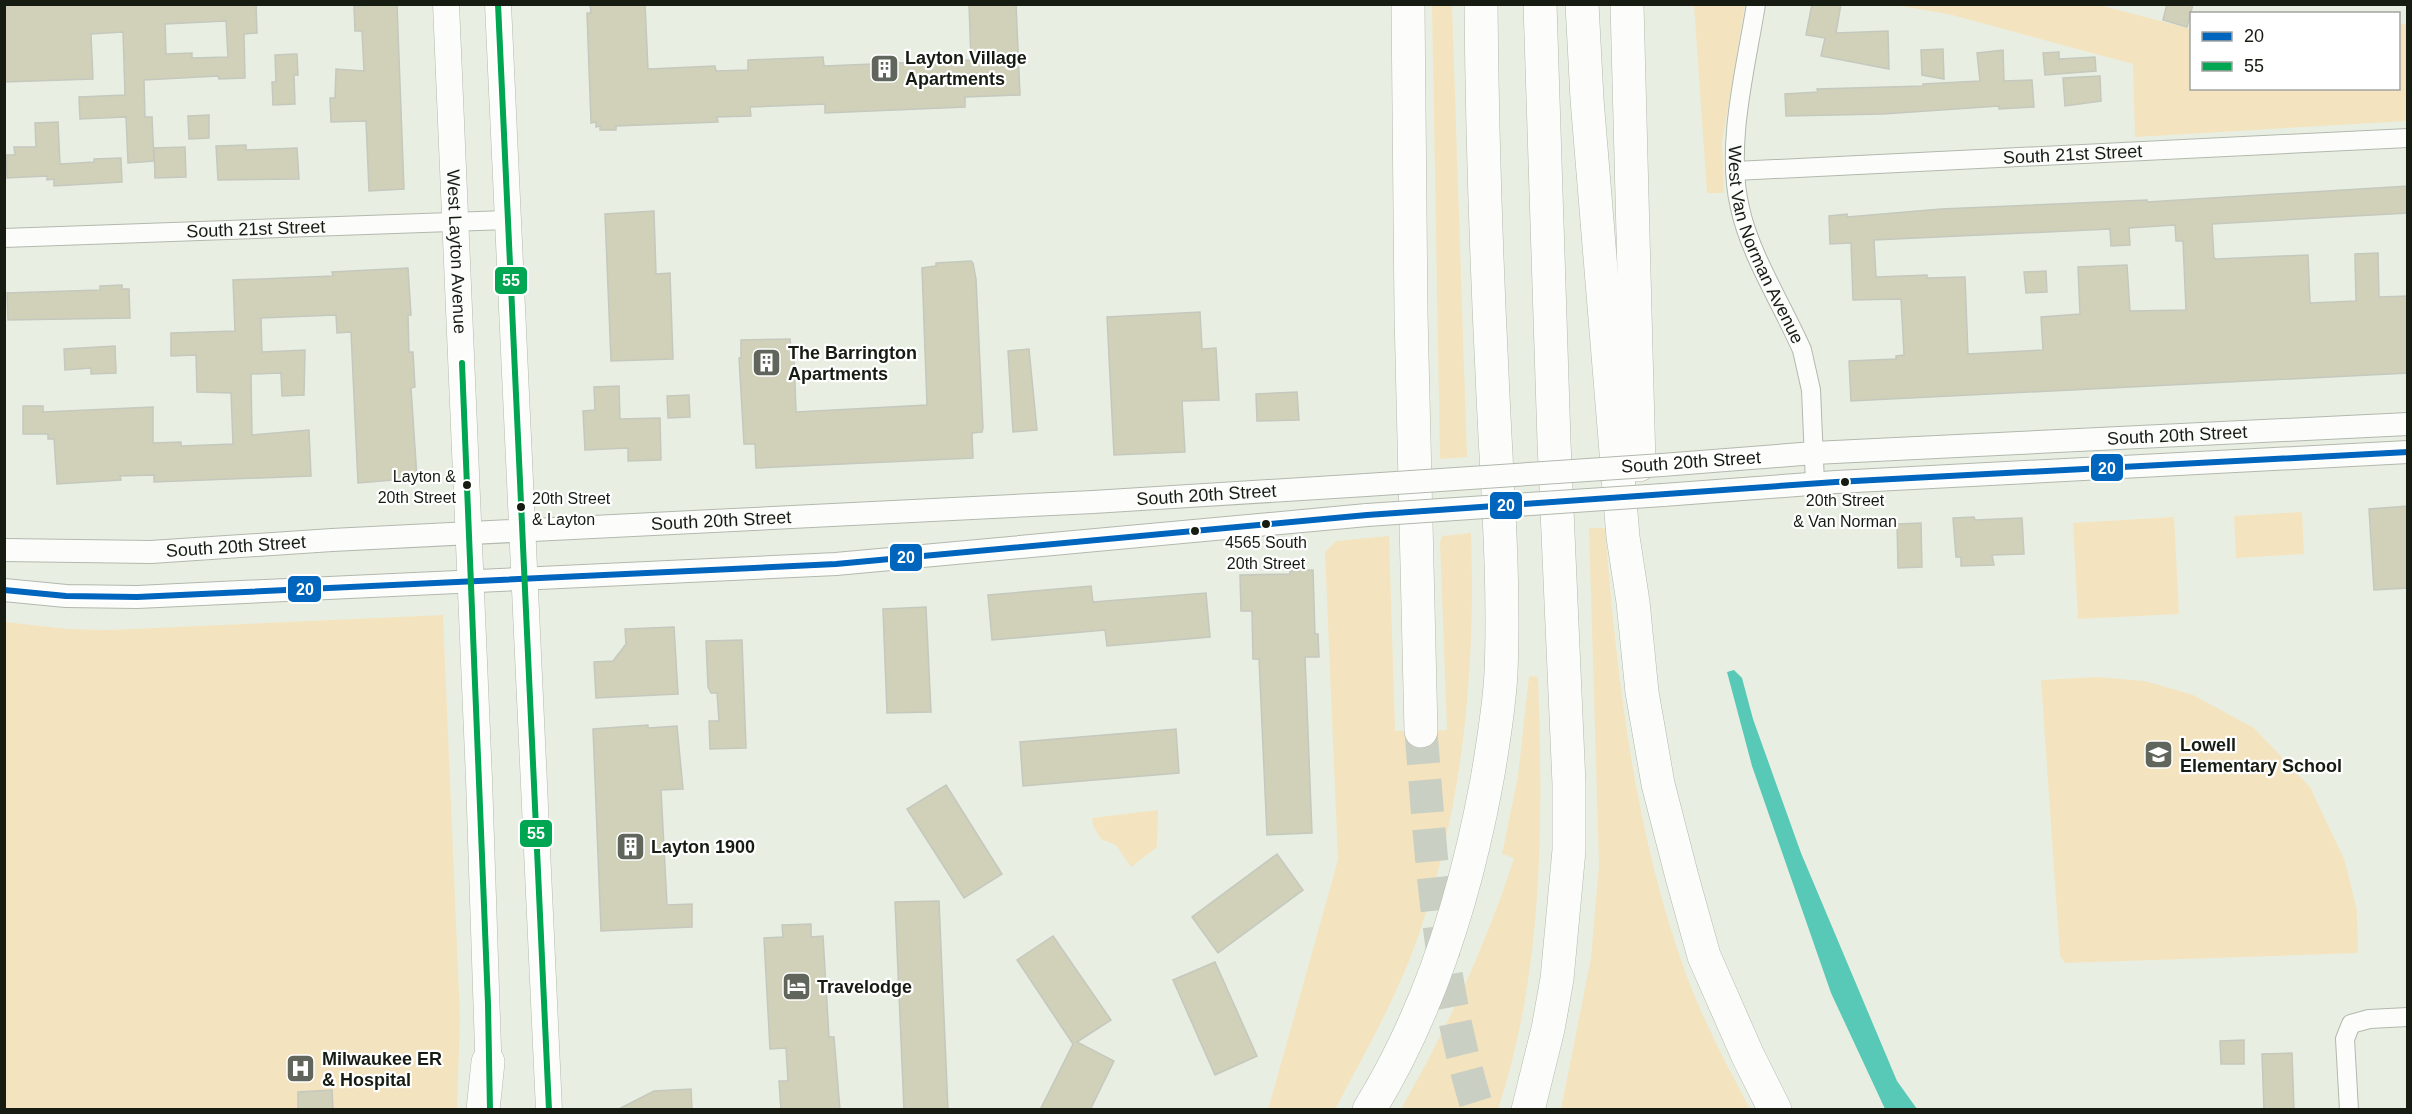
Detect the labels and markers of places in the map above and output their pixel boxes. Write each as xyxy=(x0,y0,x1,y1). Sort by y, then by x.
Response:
place label: Layton Village Apartments xyxy=(905,48,1027,89)
building icon: Layton Village Apartments xyxy=(868,52,900,84)
place label: The Barrington Apartments xyxy=(788,343,917,384)
building icon: The Barrington Apartments xyxy=(751,347,783,379)
place label: Layton & 20th Street xyxy=(378,468,457,506)
marker: 20th Street & Van Norman xyxy=(1839,476,1851,488)
marker: Layton & 20th Street xyxy=(461,479,473,491)
place label: 20th Street & Layton xyxy=(532,490,611,528)
place label: 20th Street & Van Norman xyxy=(1793,492,1897,530)
marker: 20th Street & Layton xyxy=(515,501,527,513)
marker: 4565 South 20th Street xyxy=(1260,518,1272,530)
unlabelled marker xyxy=(1189,525,1201,537)
place label: 4565 South 20th Street xyxy=(1225,534,1307,572)
place label: Lowell Elementary School xyxy=(2180,735,2342,776)
school or university icon: Lowell Elementary School xyxy=(2143,739,2175,771)
building icon: Layton 1900 xyxy=(614,831,646,863)
place label: Layton 1900 xyxy=(651,837,755,857)
hotel icon: Travelodge xyxy=(780,971,812,1003)
place label: Travelodge xyxy=(817,977,912,997)
place label: Milwaukee ER & Hospital xyxy=(322,1049,442,1090)
hospital icon: Milwaukee ER & Hospital xyxy=(285,1053,317,1085)

